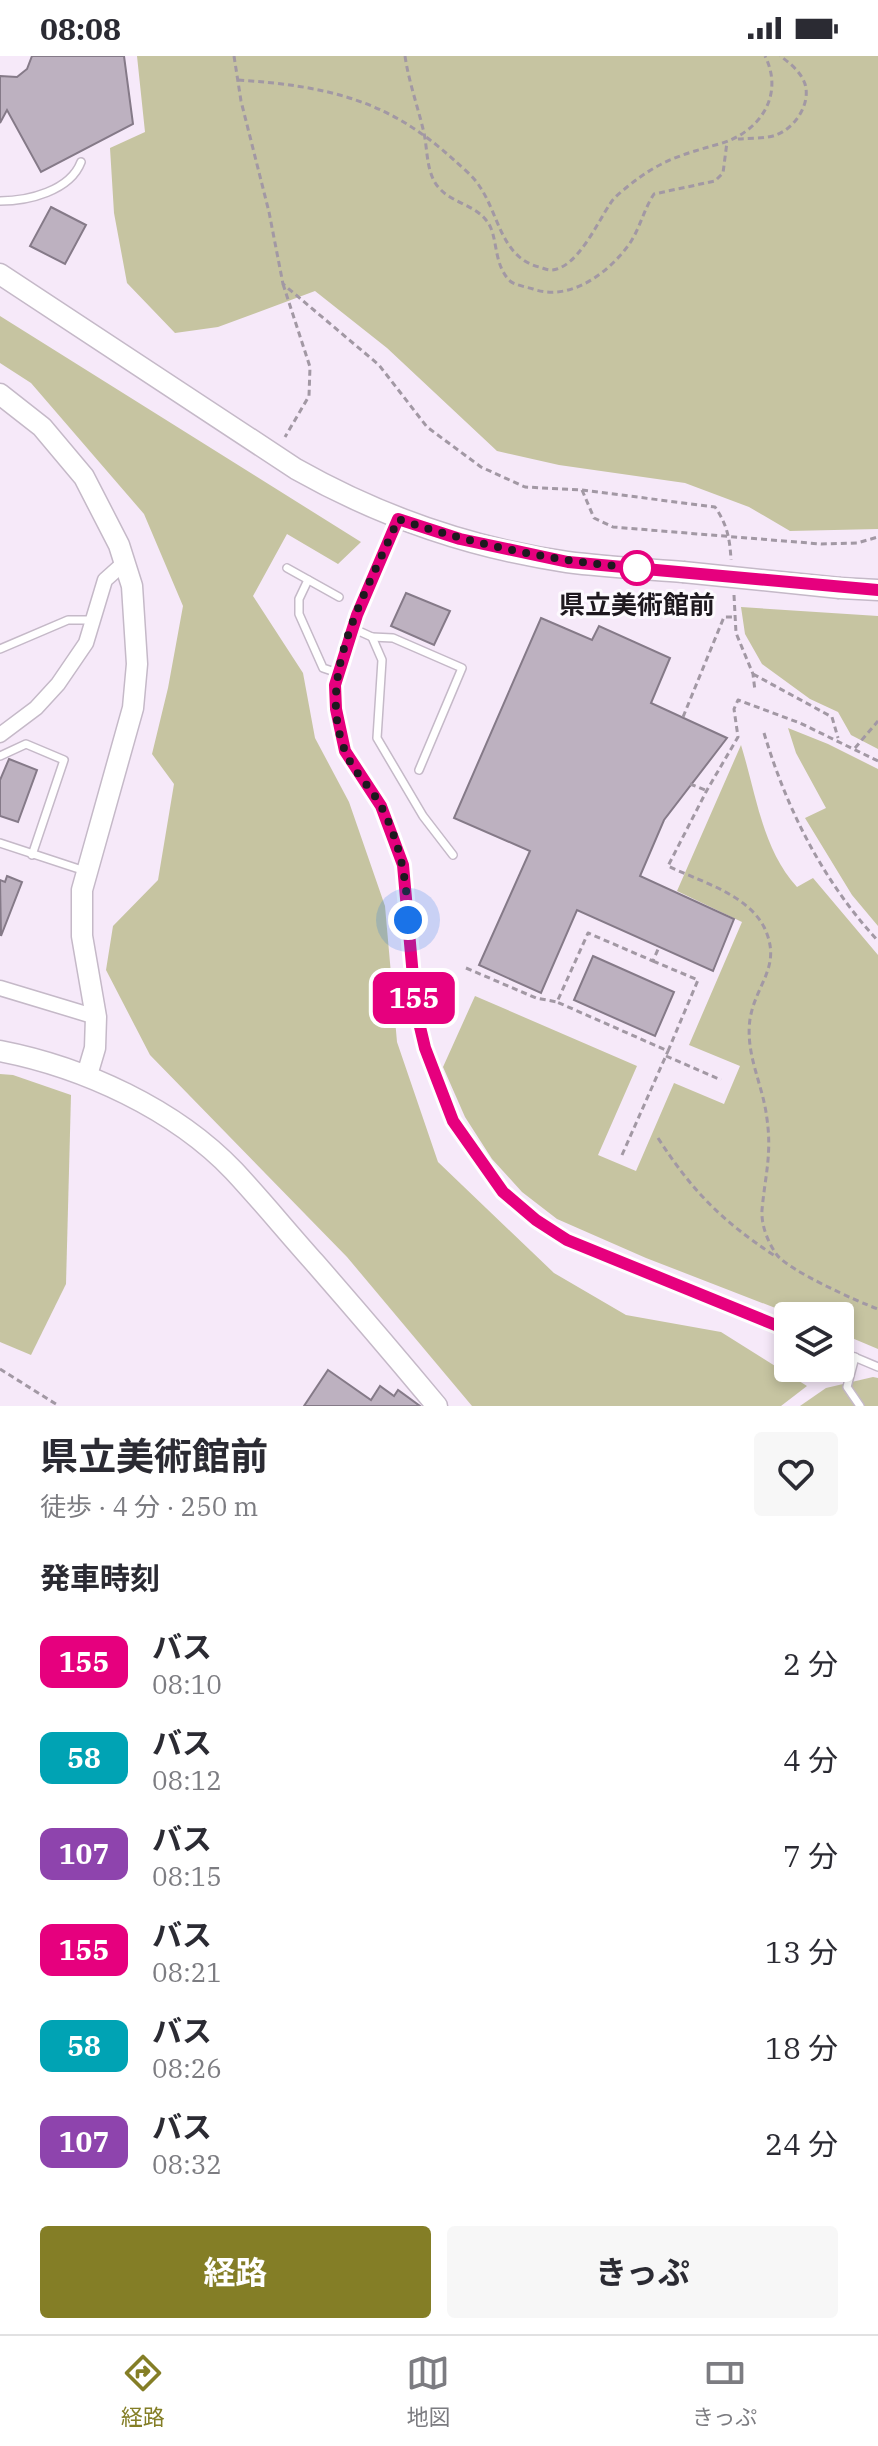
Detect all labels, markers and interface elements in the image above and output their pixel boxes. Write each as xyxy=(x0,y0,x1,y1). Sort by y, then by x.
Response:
text: 08:08 xyxy=(40,9,121,48)
marker: 県立美術館前 xyxy=(620,551,654,585)
place label: 県立美術館前 xyxy=(559,587,715,621)
your location xyxy=(388,900,428,940)
line badge: 155 xyxy=(368,972,460,1024)
text: 155 xyxy=(389,979,439,1016)
map controls xyxy=(774,1302,854,1382)
button: layers xyxy=(774,1302,854,1382)
text: 県立美術館前 xyxy=(40,1431,268,1480)
button: heart xyxy=(754,1432,838,1516)
text: 徒歩 · 4 分 · 250 m xyxy=(40,1489,258,1523)
text: 発車時刻 xyxy=(40,1558,160,1597)
text: バス xyxy=(152,1627,212,1666)
text: 155 xyxy=(59,1643,109,1680)
text: 2 分 xyxy=(783,1644,838,1683)
text: 08:10 xyxy=(152,1667,222,1701)
text: バス xyxy=(152,1723,212,1762)
text: 58 xyxy=(67,1739,101,1776)
text: 4 分 xyxy=(783,1740,838,1779)
text: 08:12 xyxy=(152,1763,222,1797)
text: バス xyxy=(152,1819,212,1858)
text: 107 xyxy=(59,1835,109,1872)
text: 7 分 xyxy=(783,1836,838,1875)
text: 08:15 xyxy=(152,1859,222,1893)
text: バス xyxy=(152,1915,212,1954)
text: 155 xyxy=(59,1931,109,1968)
text: 13 分 xyxy=(765,1932,838,1971)
text: 08:21 xyxy=(152,1955,222,1989)
text: バス xyxy=(152,2011,212,2050)
text: 58 xyxy=(67,2027,101,2064)
text: 18 分 xyxy=(765,2028,838,2067)
text: 08:26 xyxy=(152,2051,222,2085)
text: バス xyxy=(152,2107,212,2146)
text: 107 xyxy=(59,2123,109,2160)
text: 24 分 xyxy=(765,2124,838,2163)
text: 08:32 xyxy=(152,2147,222,2181)
button: 経路 xyxy=(40,2226,431,2318)
button: きっぷ xyxy=(447,2226,838,2318)
tab: 経路 xyxy=(121,2351,165,2431)
tab: 地図 xyxy=(406,2351,450,2431)
tab: きっぷ xyxy=(692,2351,757,2431)

